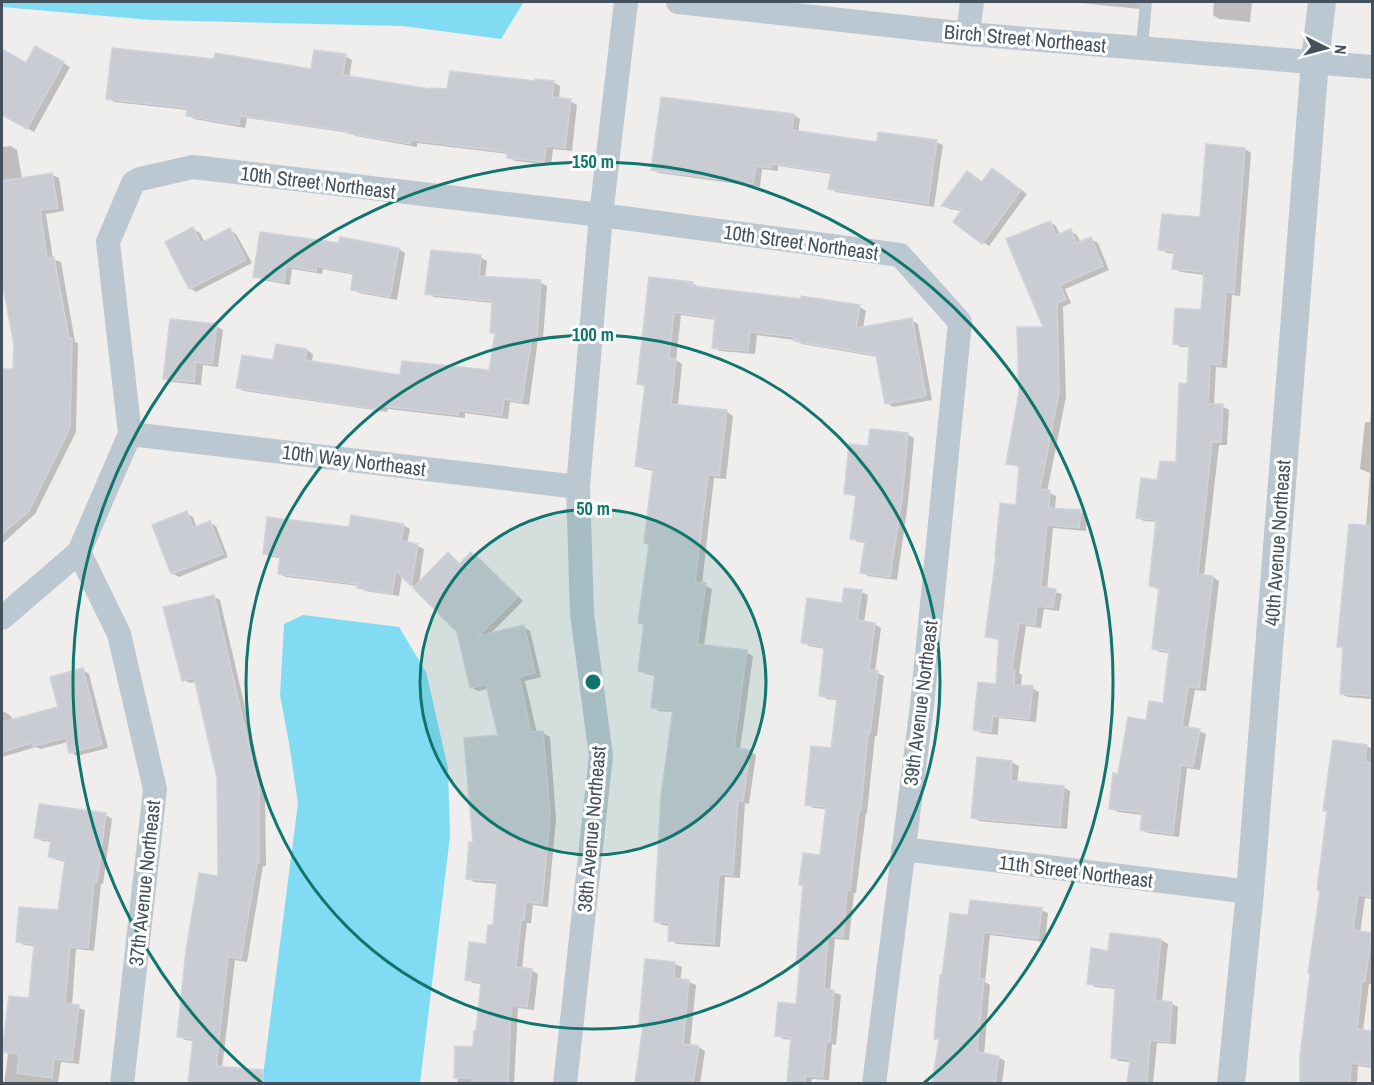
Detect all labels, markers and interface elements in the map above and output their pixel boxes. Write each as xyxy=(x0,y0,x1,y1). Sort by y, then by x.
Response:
street label: Birch Street Northeast xyxy=(943,17,1107,59)
north arrow xyxy=(1296,18,1356,78)
text: N xyxy=(1329,44,1352,55)
text: 150 m xyxy=(572,149,614,174)
street label: 10th Street Northeast xyxy=(239,159,397,205)
street label: 10th Street Northeast xyxy=(722,218,881,266)
text: 100 m xyxy=(572,322,614,347)
street label: 10th Way Northeast xyxy=(281,438,428,482)
street label: 40th Avenue Northeast xyxy=(1258,459,1296,627)
text: 50 m xyxy=(576,496,610,521)
street label: 39th Avenue Northeast xyxy=(896,618,944,787)
centre of rings xyxy=(583,672,603,692)
street label: 38th Avenue Northeast xyxy=(570,744,612,913)
street label: 37th Avenue Northeast xyxy=(122,798,166,967)
street label: 11th Street Northeast xyxy=(998,848,1155,894)

